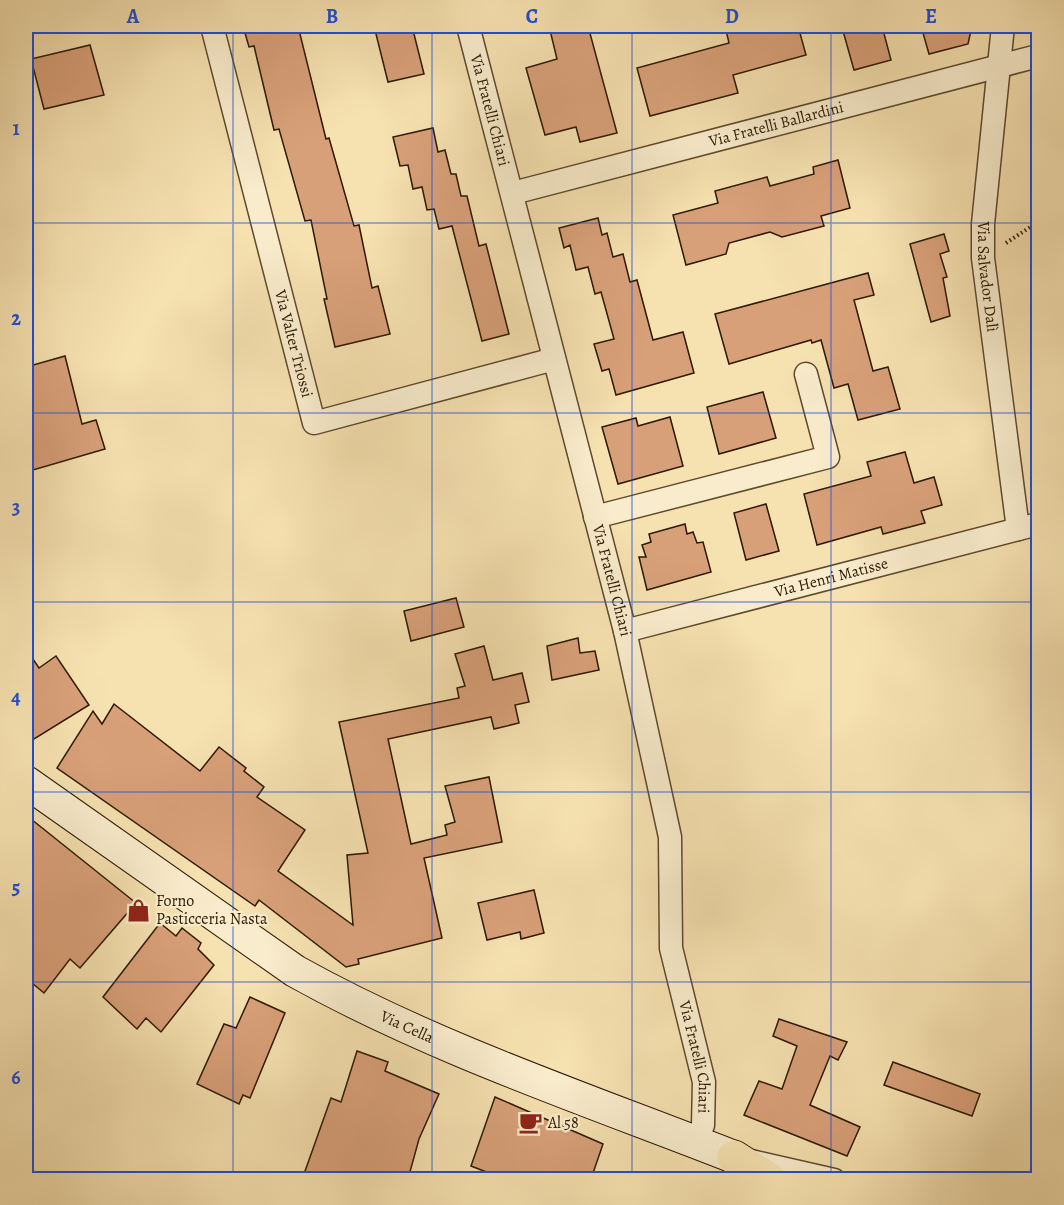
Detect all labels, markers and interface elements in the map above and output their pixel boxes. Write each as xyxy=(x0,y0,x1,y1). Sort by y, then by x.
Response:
text: A xyxy=(126,3,140,30)
text: B xyxy=(326,3,338,30)
text: C xyxy=(526,3,538,30)
text: D xyxy=(725,3,739,30)
text: E xyxy=(925,3,937,30)
street label: Via Fratelli Chiari xyxy=(465,51,515,169)
street label: Via Fratelli Ballardini xyxy=(706,96,846,153)
text: 1 xyxy=(12,115,20,142)
street label: Via Salvador Dalì xyxy=(972,220,1003,333)
street label: Via Valter Triossi xyxy=(269,287,318,400)
text: 2 xyxy=(11,305,21,332)
text: 3 xyxy=(12,494,20,521)
street label: Via Fratelli Chiari xyxy=(587,521,637,639)
street label: Via Henri Matisse xyxy=(771,552,890,603)
text: 4 xyxy=(11,684,21,711)
text: 5 xyxy=(12,874,20,901)
place label: Forno Pasticceria Nasta xyxy=(156,890,268,930)
shop icon: Forno Pasticceria Nasta xyxy=(125,897,151,923)
street label: Via Fratelli Chiari xyxy=(673,998,715,1114)
street label: Via Cella xyxy=(376,1005,438,1049)
text: 6 xyxy=(11,1064,21,1091)
cafe icon: Al 58 xyxy=(517,1110,543,1136)
place label: Al 58 xyxy=(547,1112,579,1134)

